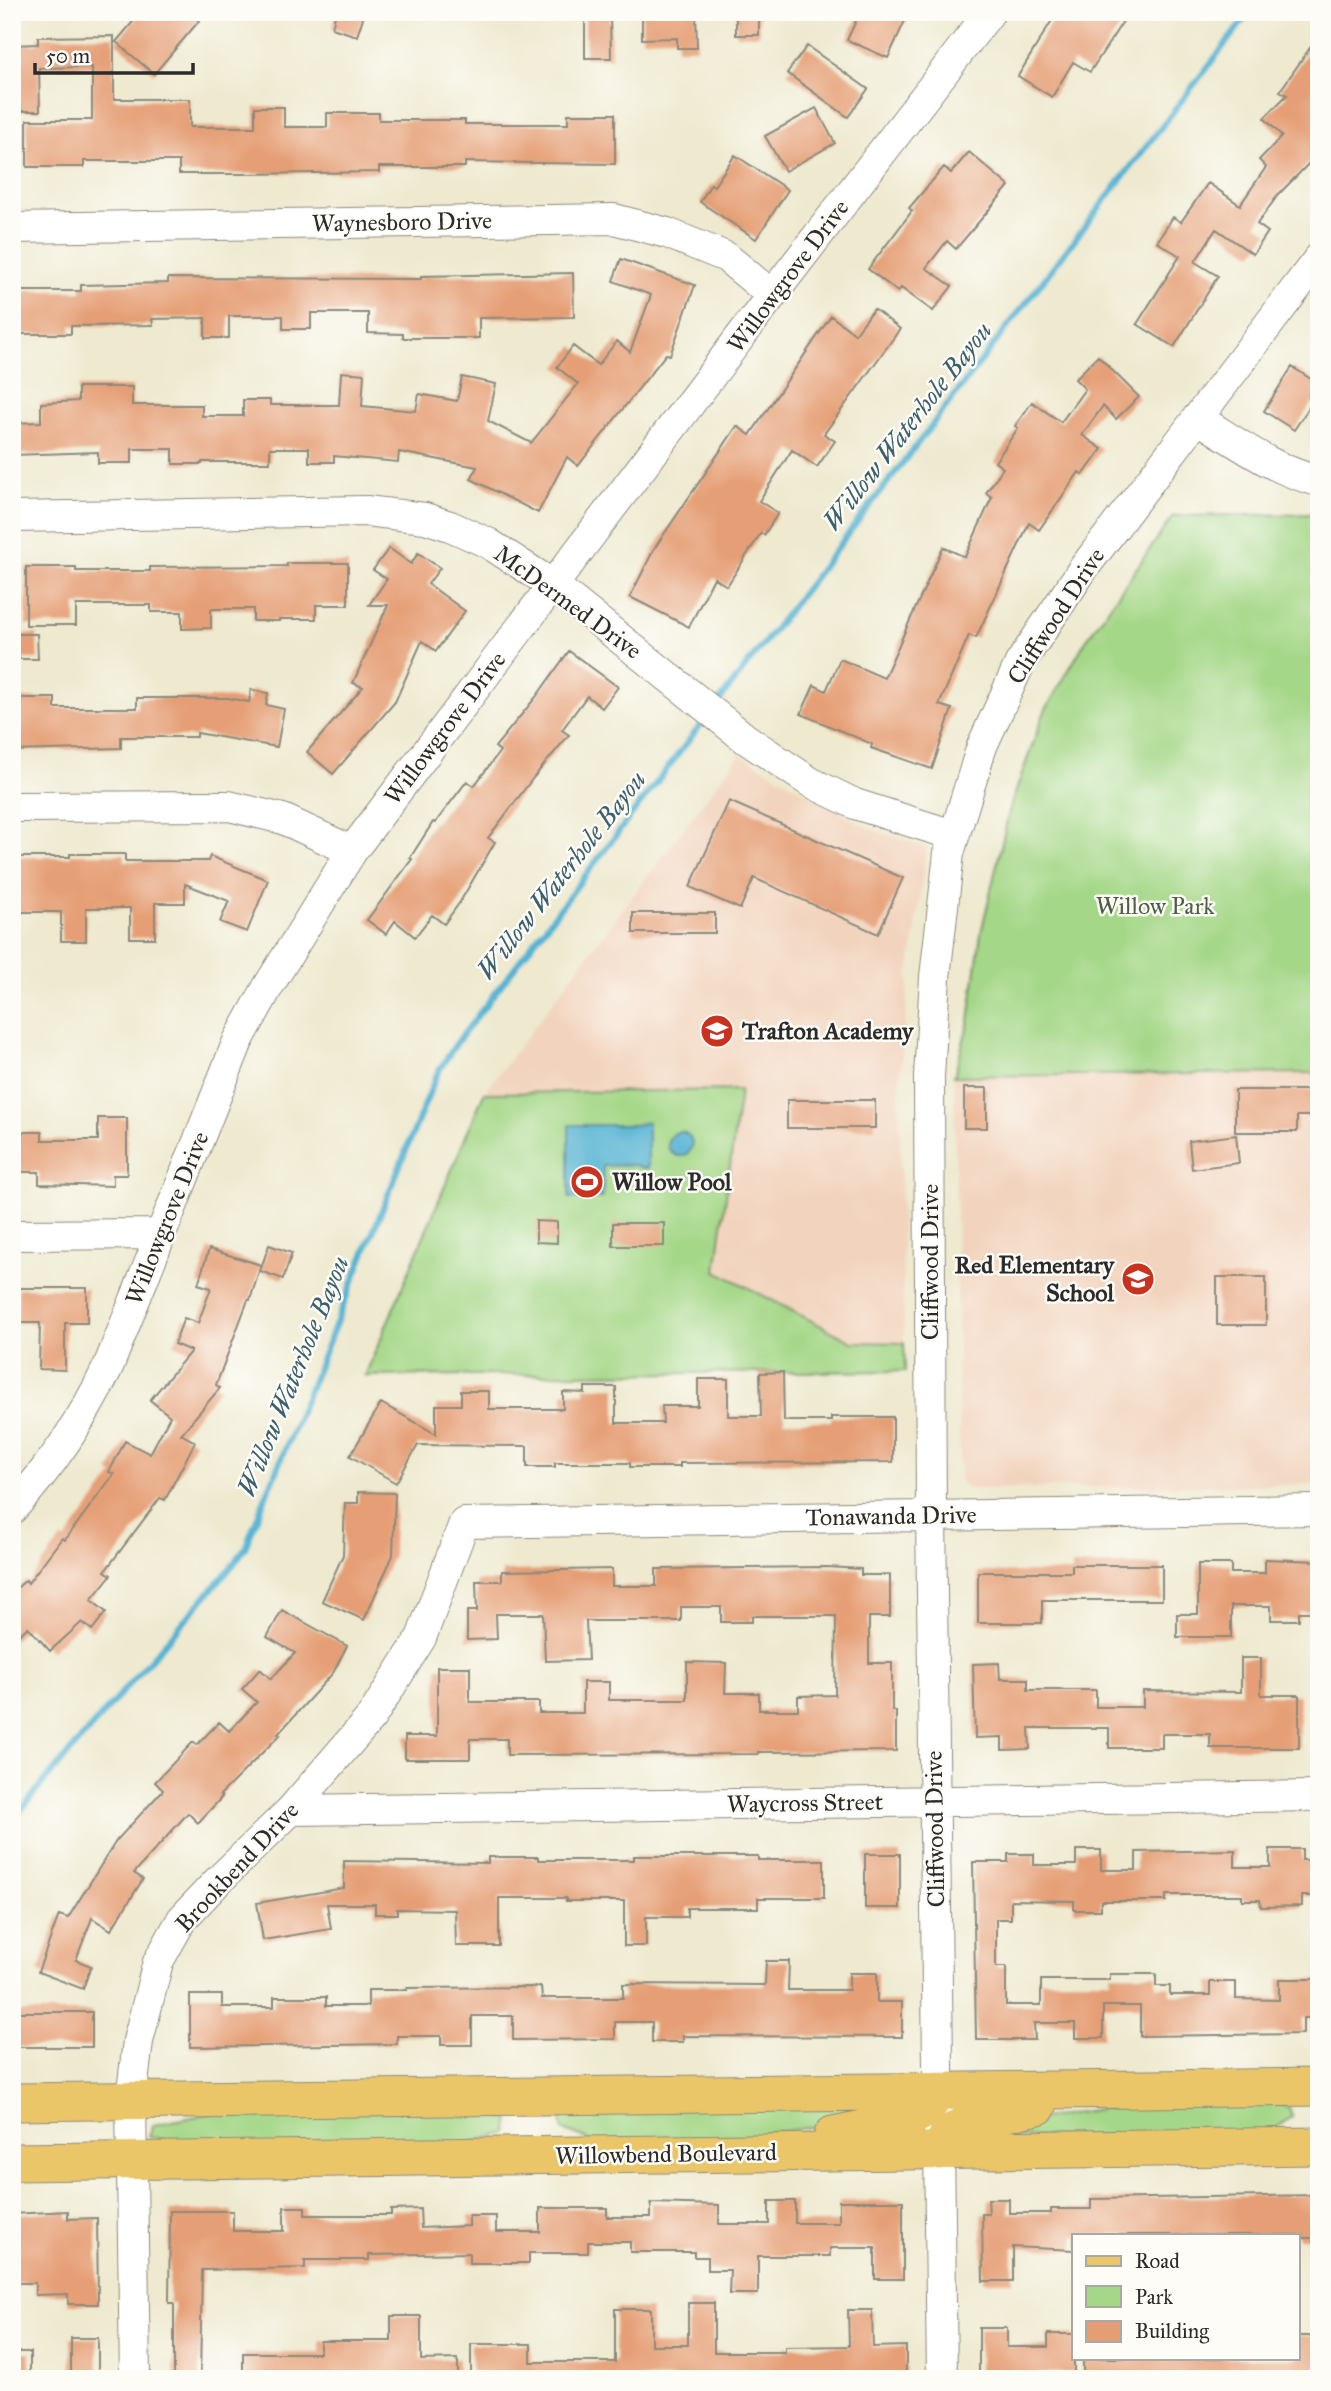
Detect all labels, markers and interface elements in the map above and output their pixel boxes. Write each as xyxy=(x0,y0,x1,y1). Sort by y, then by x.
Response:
scale bar xyxy=(35,32,192,76)
text: 50 m xyxy=(46,43,91,69)
street label: Willowgrove Drive xyxy=(721,193,855,359)
street label: Waynesboro Drive xyxy=(312,205,492,239)
water label: Willow Waterhole Bayou xyxy=(815,315,999,537)
street label: McDermed Drive xyxy=(488,538,648,666)
street label: Cliffwood Drive xyxy=(1001,542,1111,690)
street label: Willowgrove Drive xyxy=(378,645,512,811)
water label: Willow Waterhole Bayou xyxy=(469,764,653,986)
park label: Willow Park xyxy=(1096,891,1215,921)
school or university icon: Trafton Academy xyxy=(698,1012,736,1050)
place label: Trafton Academy xyxy=(741,1016,915,1046)
street label: Willowgrove Drive xyxy=(119,1127,215,1309)
sports icon: Willow Pool xyxy=(568,1163,606,1201)
place label: Willow Pool xyxy=(612,1167,732,1197)
street label: Cliffwood Drive xyxy=(915,1184,945,1340)
place label: Red Elementary School xyxy=(955,1250,1116,1308)
water label: Willow Waterhole Bayou xyxy=(230,1251,356,1501)
school or university icon: Red Elementary School xyxy=(1119,1260,1157,1298)
street label: Tonawanda Drive xyxy=(805,1500,977,1532)
street label: Cliffwood Drive xyxy=(919,1750,951,1908)
street label: Waycross Street xyxy=(727,1787,884,1819)
street label: Brookbend Drive xyxy=(169,1796,305,1938)
street label: Willowbend Boulevard xyxy=(555,2137,777,2171)
legend xyxy=(1072,2234,1300,2360)
text: Road xyxy=(1135,2248,1180,2274)
text: Park xyxy=(1135,2284,1173,2310)
text: Building xyxy=(1135,2318,1209,2344)

